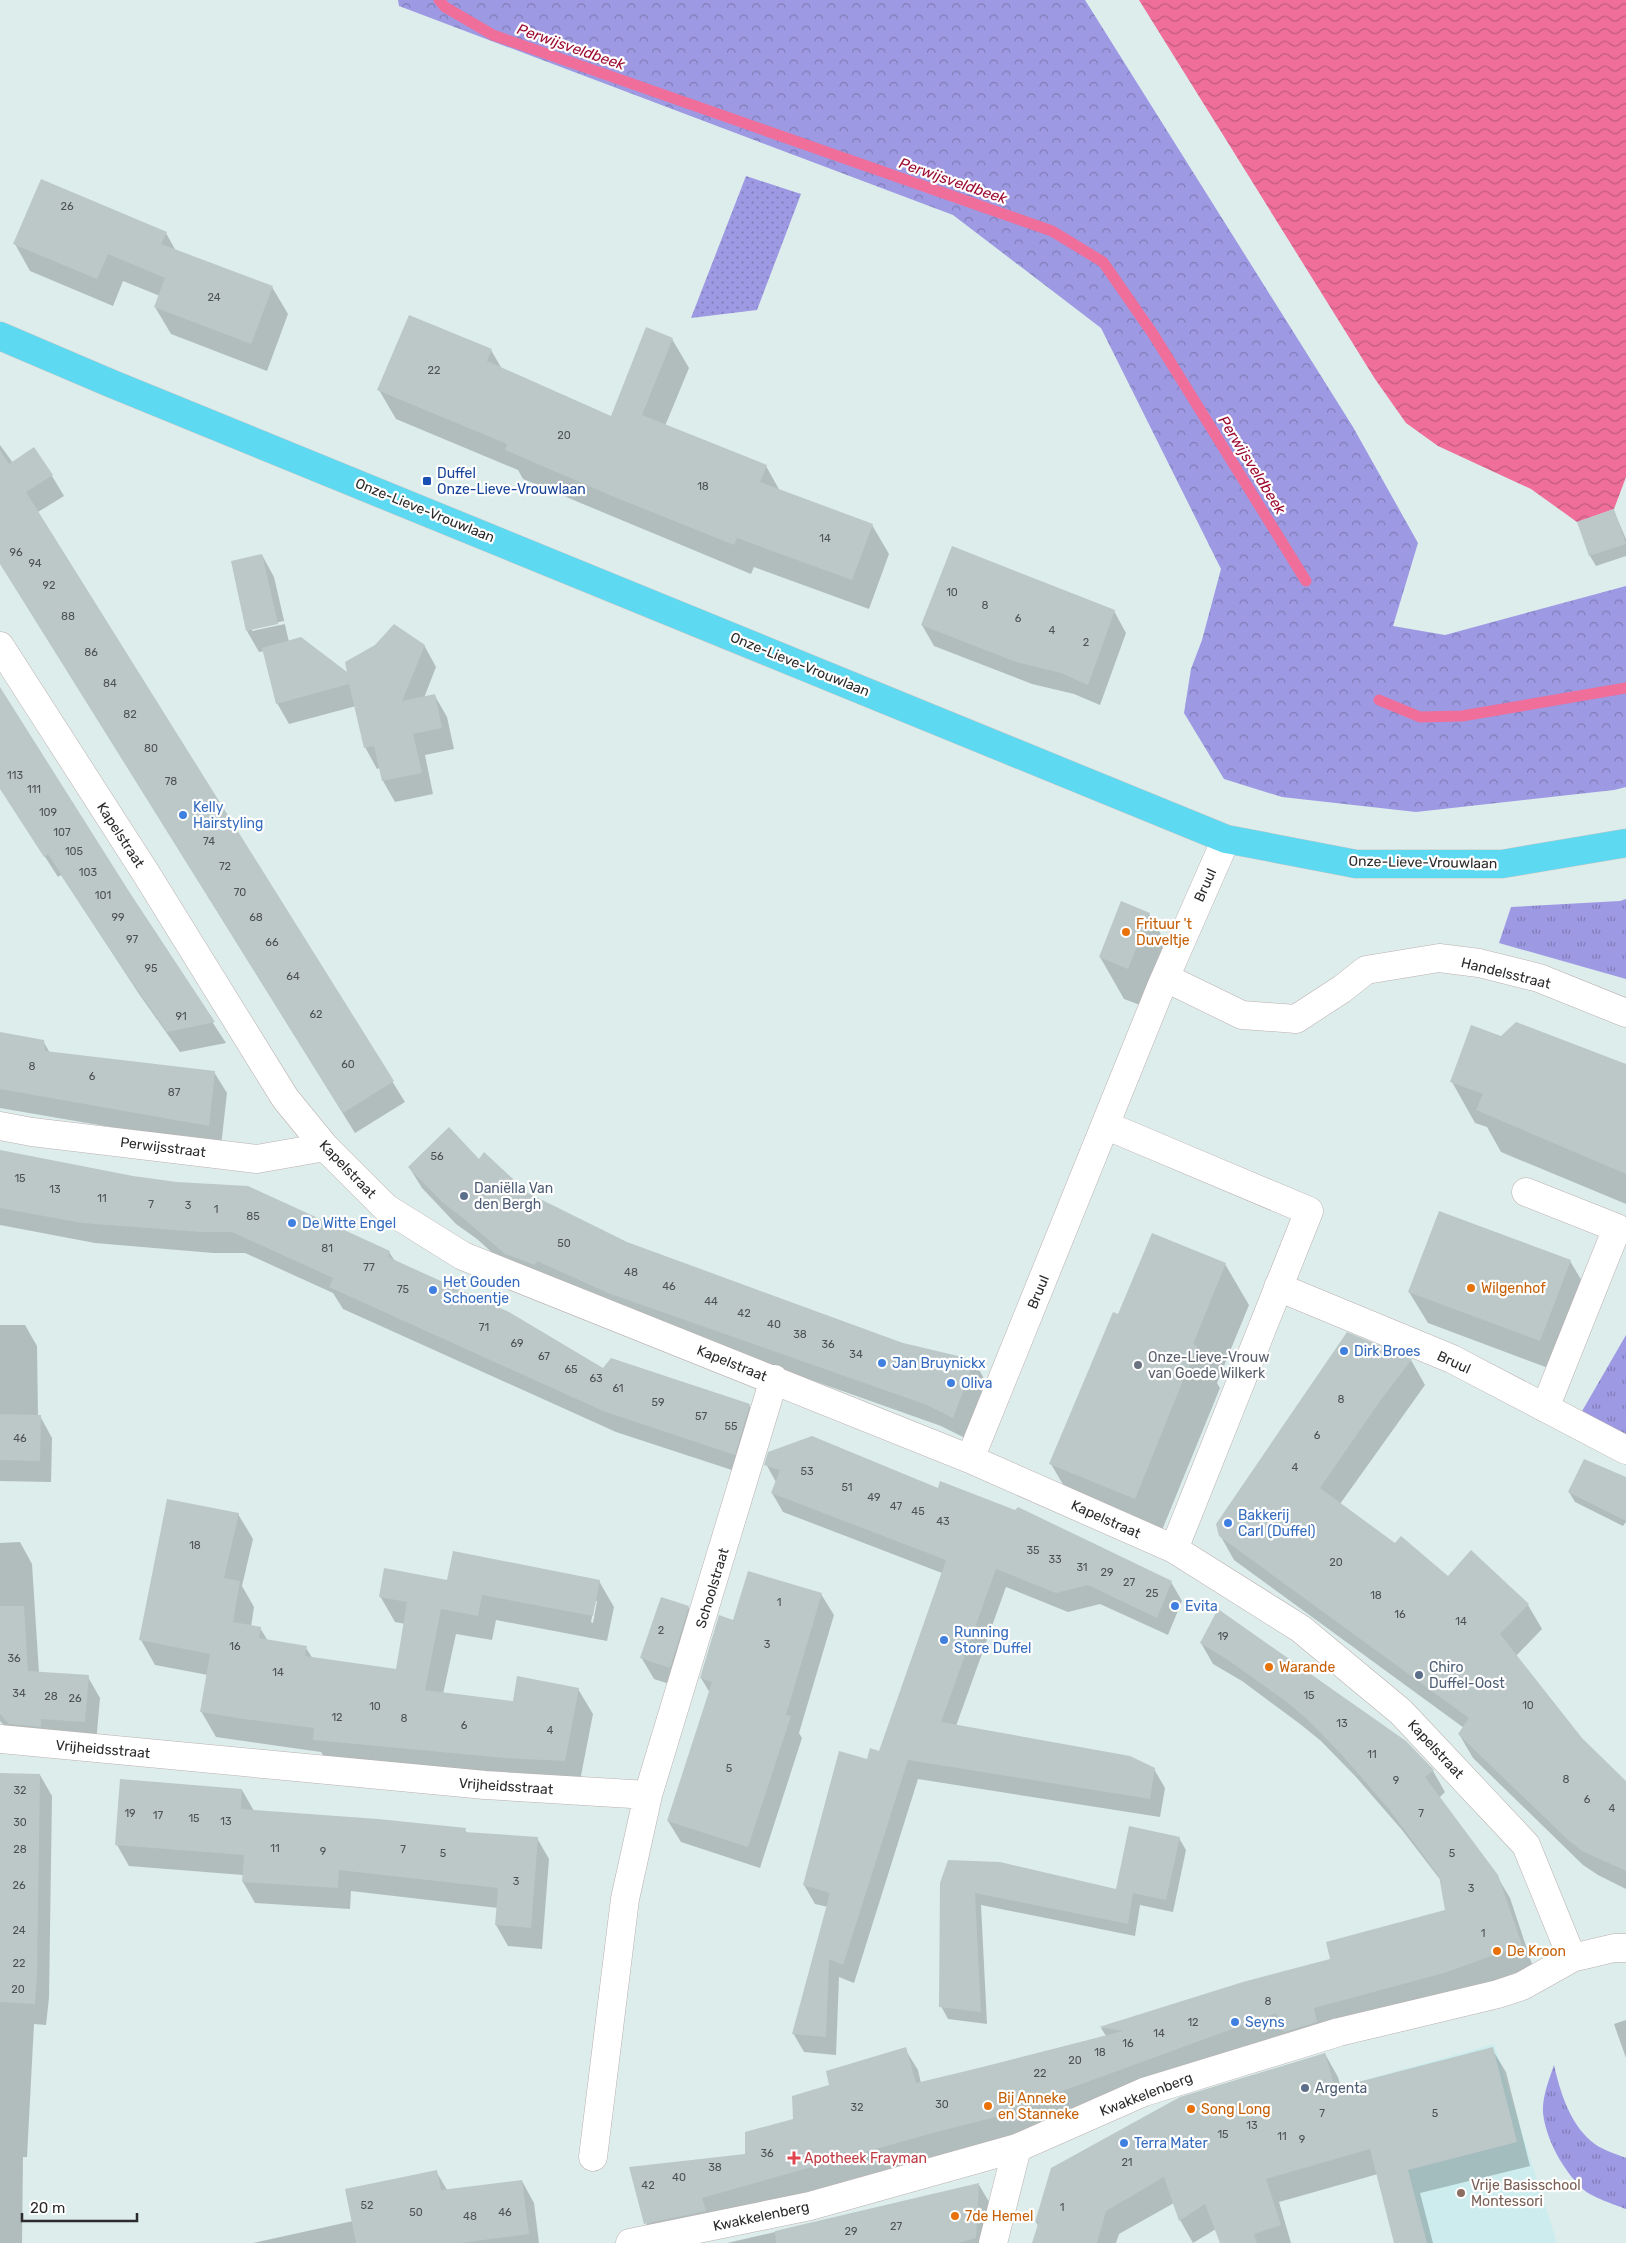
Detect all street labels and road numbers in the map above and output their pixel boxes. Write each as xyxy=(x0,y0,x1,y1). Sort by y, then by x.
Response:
street label: Onze-Lieve-Vrouwlaan xyxy=(353,475,497,546)
street label: Onze-Lieve-Vrouwlaan xyxy=(728,629,872,700)
street label: Kapelstraat xyxy=(93,799,148,871)
street label: Onze-Lieve-Vrouwlaan xyxy=(1348,853,1498,872)
street label: Bruul xyxy=(1191,866,1220,905)
street label: Handelsstraat xyxy=(1459,954,1553,993)
street label: Perwijsstraat xyxy=(119,1134,207,1161)
street label: Kapelstraat xyxy=(316,1137,380,1202)
street label: Bruul xyxy=(1024,1273,1053,1312)
street label: Kapelstraat xyxy=(694,1342,770,1385)
street label: Bruul xyxy=(1434,1347,1473,1378)
street label: Kapelstraat xyxy=(1068,1497,1144,1543)
street label: Schoolstraat xyxy=(692,1545,733,1630)
street label: Kapelstraat xyxy=(1404,1716,1468,1783)
street label: Vrijheidsstraat xyxy=(55,1737,151,1762)
street label: Vrijheidsstraat xyxy=(458,1775,554,1798)
street label: Kwakkelenberg xyxy=(1097,2069,1195,2120)
street label: Kwakkelenberg xyxy=(711,2198,811,2235)

